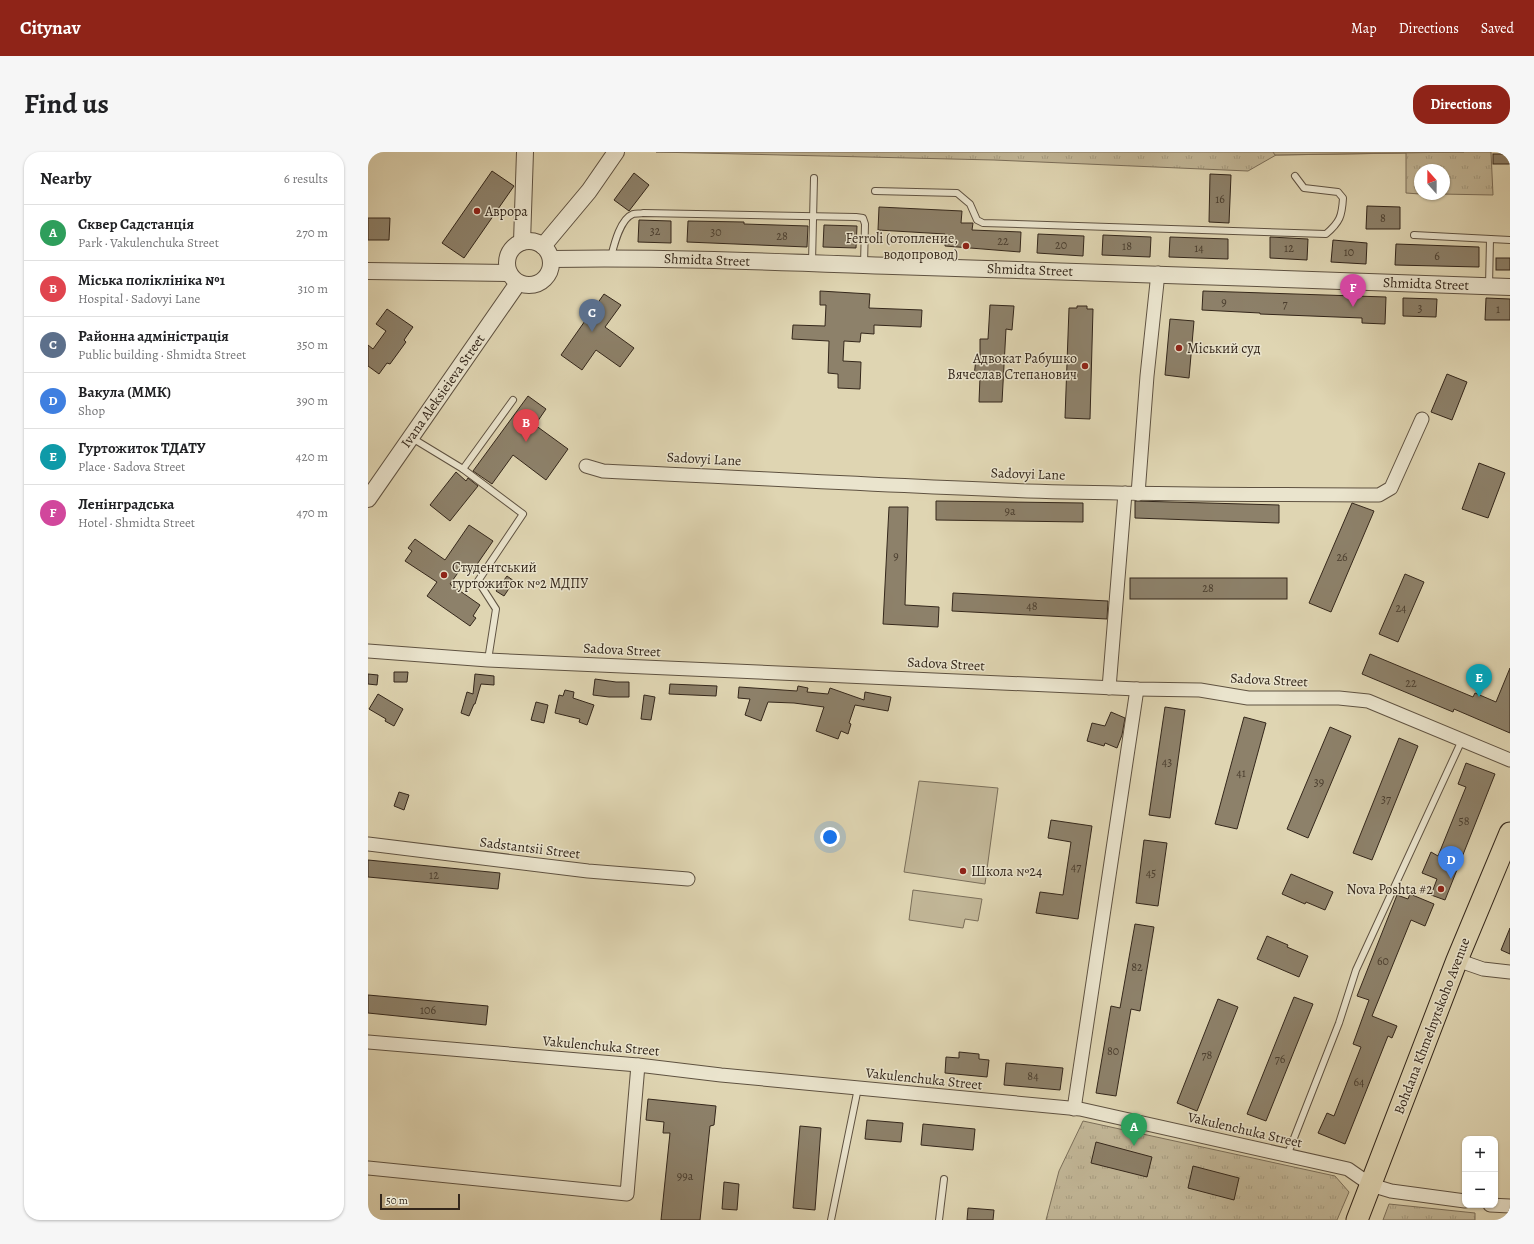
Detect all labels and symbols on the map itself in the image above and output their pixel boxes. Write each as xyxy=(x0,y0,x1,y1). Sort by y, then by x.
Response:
north arrow xyxy=(1414,164,1450,200)
house number: 16 xyxy=(1215,191,1225,207)
place label: Аврора xyxy=(484,202,528,221)
marker: Аврора xyxy=(472,206,482,216)
house number: 8 xyxy=(1380,210,1386,226)
house number: 32 xyxy=(650,223,661,239)
house number: 30 xyxy=(710,224,722,240)
house number: 28 xyxy=(776,228,788,244)
place label: Ferroli (отопление, водопровод) xyxy=(846,229,958,264)
house number: 22 xyxy=(997,233,1009,249)
house number: 20 xyxy=(1055,237,1067,253)
house number: 18 xyxy=(1122,238,1132,254)
house number: 14 xyxy=(1194,240,1204,256)
house number: 12 xyxy=(1284,240,1294,256)
marker: Ferroli (отопление, водопровод) xyxy=(961,241,971,251)
house number: 10 xyxy=(1344,244,1354,260)
house number: 6 xyxy=(1434,248,1440,264)
street label: Shmidta Street xyxy=(664,249,751,271)
street label: Shmidta Street xyxy=(987,259,1074,281)
street label: Shmidta Street xyxy=(1383,273,1470,295)
pin: F xyxy=(1340,274,1366,307)
house number: 9 xyxy=(1221,294,1227,310)
house number: 7 xyxy=(1282,296,1288,312)
pin: C xyxy=(579,299,605,332)
house number: 3 xyxy=(1418,300,1423,316)
house number: 1 xyxy=(1496,301,1500,317)
street label: Ivana Aleksieieva Street xyxy=(397,330,490,452)
place label: Міський суд xyxy=(1187,339,1261,358)
marker: Міський суд xyxy=(1174,343,1184,353)
place label: Адвокат Рабушко Вячеслав Степанович xyxy=(947,349,1077,384)
marker: Адвокат Рабушко Вячеслав Степанович xyxy=(1080,361,1090,371)
pin: B xyxy=(513,409,539,442)
street label: Sadovyi Lane xyxy=(666,448,742,470)
street label: Sadovyi Lane xyxy=(990,463,1066,485)
house number: 9а xyxy=(1005,503,1016,519)
house number: 9 xyxy=(893,548,899,564)
house number: 26 xyxy=(1336,549,1348,565)
place label: Студентський гуртожиток №2 МДПУ xyxy=(452,558,588,593)
marker: Студентський гуртожиток №2 МДПУ xyxy=(439,570,449,580)
house number: 28 xyxy=(1202,580,1214,596)
house number: 48 xyxy=(1026,598,1038,614)
house number: 24 xyxy=(1395,600,1407,616)
street label: Sadova Street xyxy=(583,638,662,662)
street label: Sadova Street xyxy=(907,652,986,676)
pin: E xyxy=(1466,664,1492,697)
street label: Sadova Street xyxy=(1230,668,1309,692)
house number: 22 xyxy=(1405,675,1417,691)
house number: 43 xyxy=(1162,754,1172,770)
house number: 41 xyxy=(1236,765,1246,781)
house number: 39 xyxy=(1314,774,1324,790)
house number: 37 xyxy=(1381,791,1392,807)
house number: 58 xyxy=(1459,813,1470,829)
your location xyxy=(820,827,840,847)
street label: Sadstantsii Street xyxy=(479,832,582,864)
pin: D xyxy=(1438,846,1464,879)
house number: 47 xyxy=(1071,859,1082,875)
place label: Школа №24 xyxy=(971,862,1042,881)
house number: 45 xyxy=(1146,865,1156,881)
marker: Школа №24 xyxy=(958,866,968,876)
house number: 12 xyxy=(429,867,439,883)
place label: Nova Poshta #2 xyxy=(1346,880,1433,899)
marker: Nova Poshta #2 xyxy=(1436,884,1446,894)
street label: Bohdana Khmelnytskoho Avenue xyxy=(1389,935,1475,1117)
house number: 60 xyxy=(1377,953,1389,969)
house number: 82 xyxy=(1131,959,1143,975)
house number: 106 xyxy=(420,1002,436,1018)
street label: Vakulenchuka Street xyxy=(541,1031,661,1061)
house number: 80 xyxy=(1107,1043,1119,1059)
house number: 78 xyxy=(1202,1047,1213,1063)
house number: 76 xyxy=(1275,1051,1286,1067)
street label: Vakulenchuka Street xyxy=(864,1063,984,1095)
house number: 84 xyxy=(1027,1068,1039,1084)
house number: 64 xyxy=(1354,1074,1365,1090)
street label: Vakulenchuka Street xyxy=(1185,1107,1305,1153)
pin: A xyxy=(1121,1113,1147,1146)
house number: 99а xyxy=(677,1168,694,1184)
scale bar xyxy=(380,1192,460,1211)

